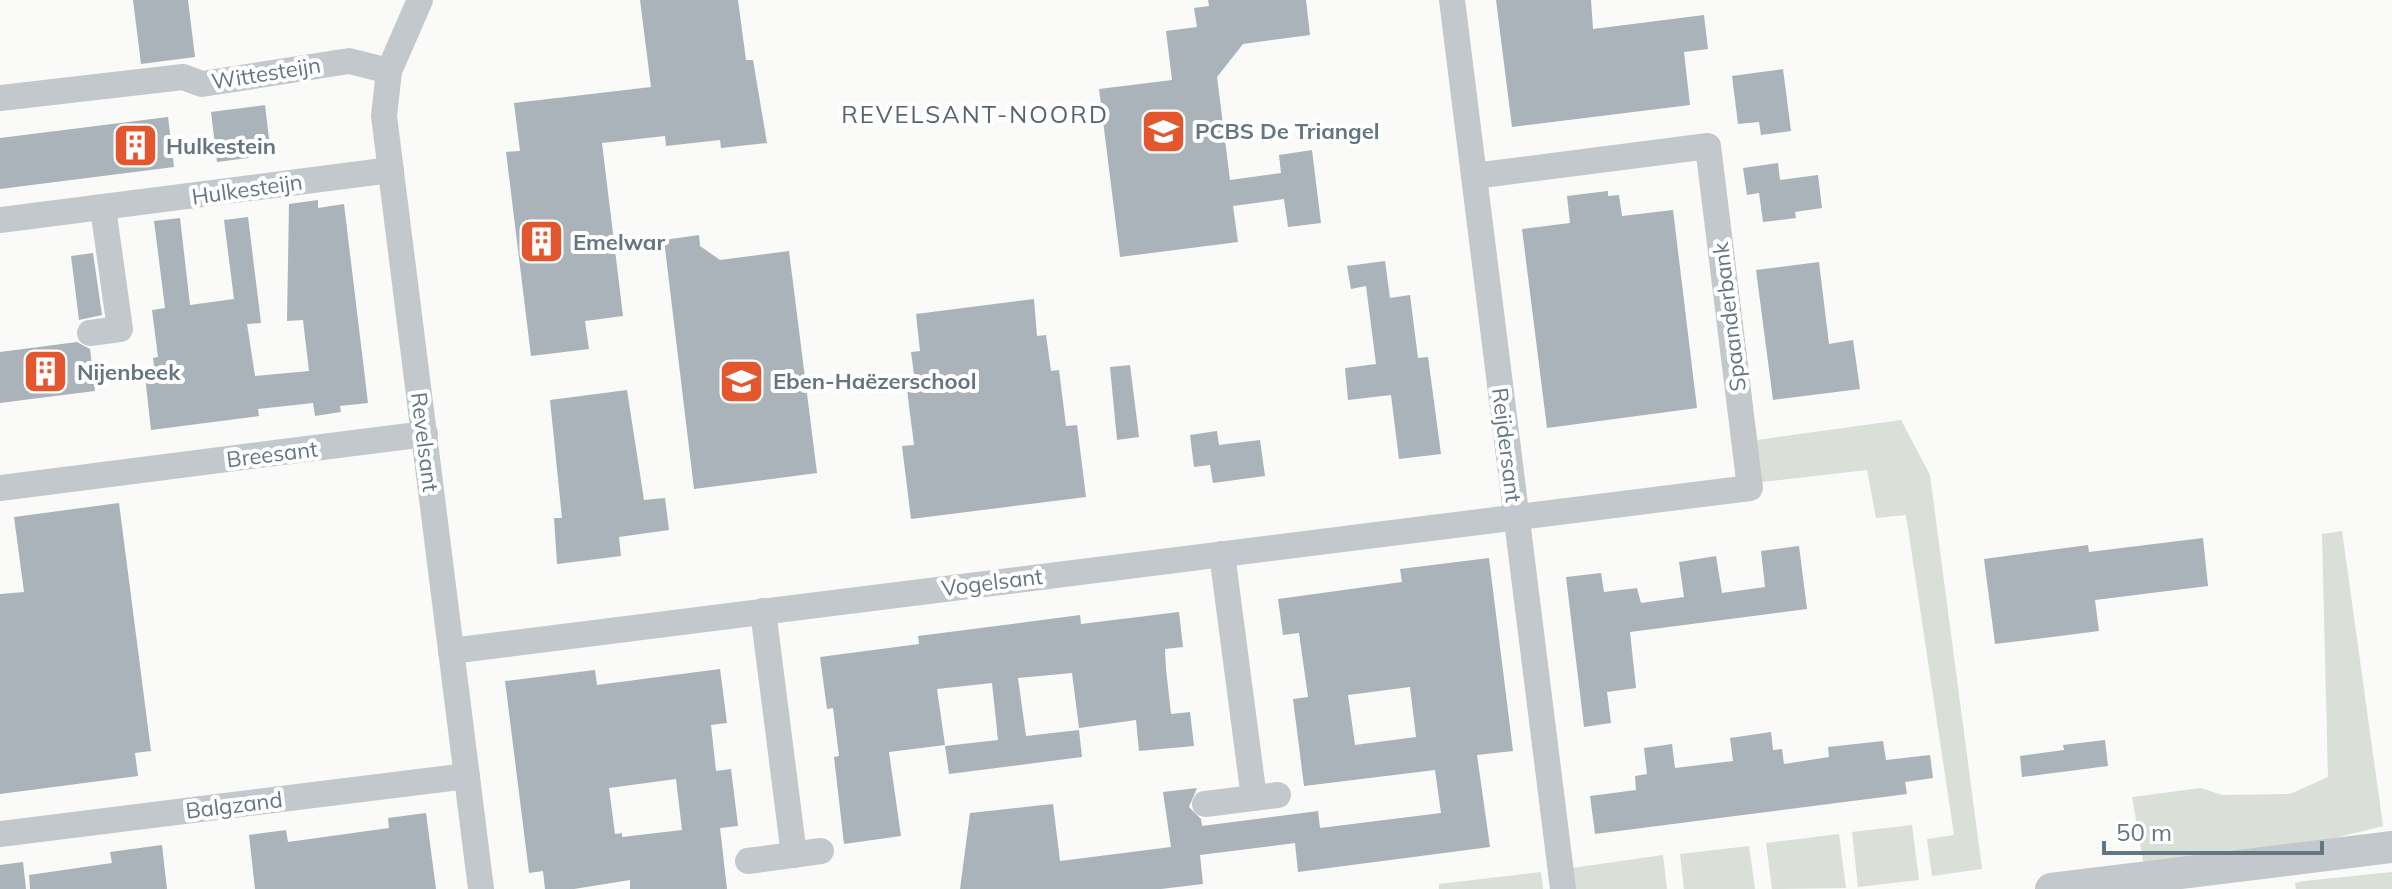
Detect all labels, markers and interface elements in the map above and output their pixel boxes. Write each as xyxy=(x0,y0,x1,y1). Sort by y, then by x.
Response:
street label: Wittesteijn xyxy=(209,51,323,95)
district label: REVELSANT-NOORD xyxy=(841,99,1109,129)
school or university icon: PCBS De Triangel xyxy=(1140,107,1188,155)
place label: PCBS De Triangel xyxy=(1195,117,1380,145)
building icon: Hulkestein xyxy=(111,122,159,170)
place label: Hulkestein xyxy=(166,132,276,160)
street label: Hulkesteijn xyxy=(190,167,304,211)
building icon: Emelwar xyxy=(518,218,566,266)
place label: Emelwar xyxy=(573,228,666,256)
street label: Spaanderbank xyxy=(1706,240,1752,393)
building icon: Nijenbeek xyxy=(22,348,70,396)
school or university icon: Eben-Haëzerschool xyxy=(718,357,766,405)
place label: Nijenbeek xyxy=(77,358,181,386)
place label: Eben-Haëzerschool xyxy=(773,367,976,395)
street label: Reijdersant xyxy=(1486,386,1528,504)
street label: Revelsant xyxy=(405,391,445,494)
street label: Breesant xyxy=(225,434,319,473)
street label: Vogelsant xyxy=(940,562,1045,602)
street label: Balgzand xyxy=(184,785,284,825)
scale bar xyxy=(2104,805,2322,855)
text: 50 m xyxy=(2116,817,2172,847)

